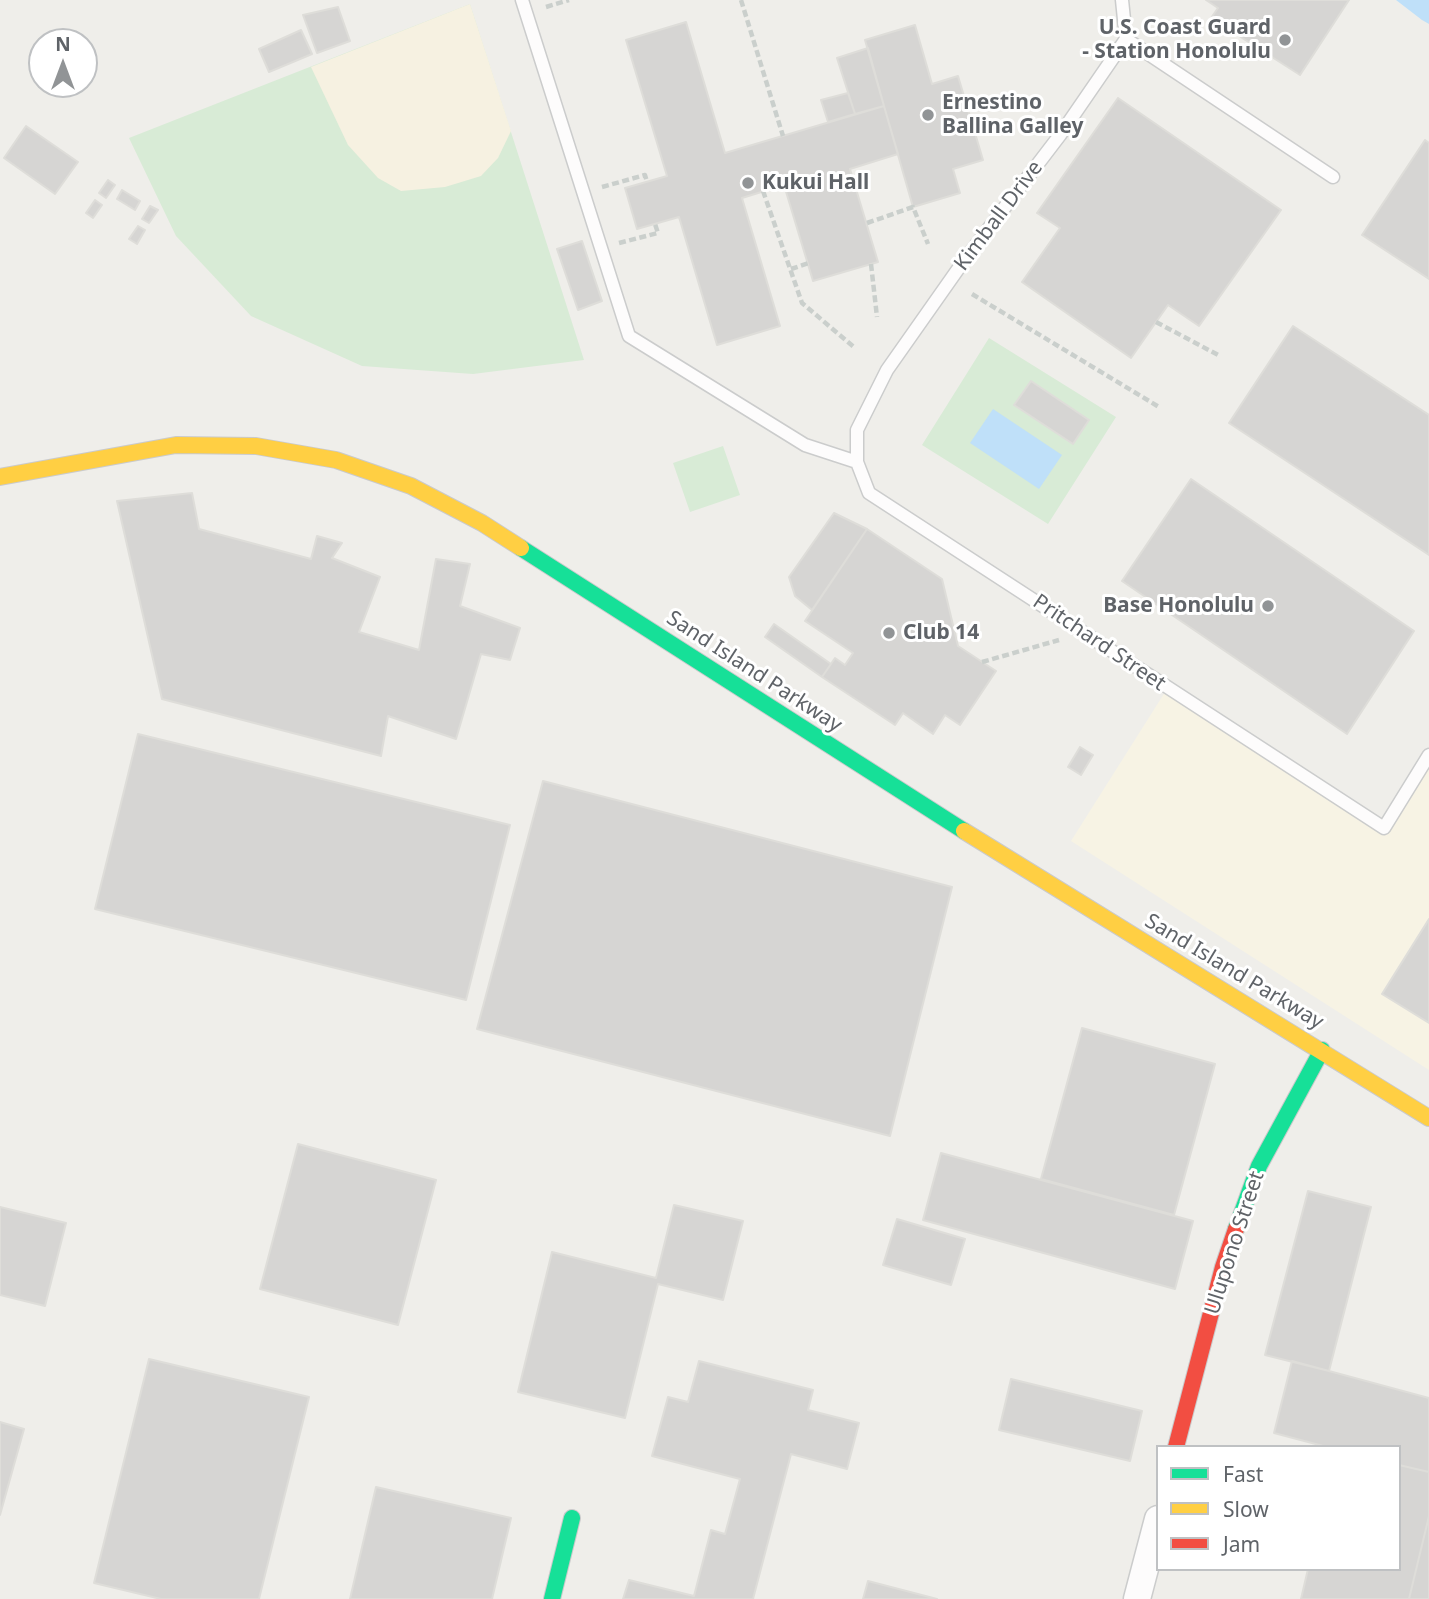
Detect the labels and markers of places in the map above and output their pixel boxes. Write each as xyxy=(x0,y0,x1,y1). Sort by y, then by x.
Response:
place label: U.S. Coast Guard - Station Honolulu xyxy=(1082,15,1271,65)
marker: U.S. Coast Guard - Station Honolulu xyxy=(1277,32,1293,48)
place label: Ernestino Ballina Galley xyxy=(942,90,1083,140)
marker: Ernestino Ballina Galley xyxy=(920,107,936,123)
place label: Kukui Hall xyxy=(762,170,869,196)
marker: Kukui Hall xyxy=(740,175,756,191)
place label: Base Honolulu xyxy=(1103,593,1254,619)
marker: Base Honolulu xyxy=(1260,598,1276,614)
place label: Club 14 xyxy=(903,620,979,646)
marker: Club 14 xyxy=(881,625,897,641)

